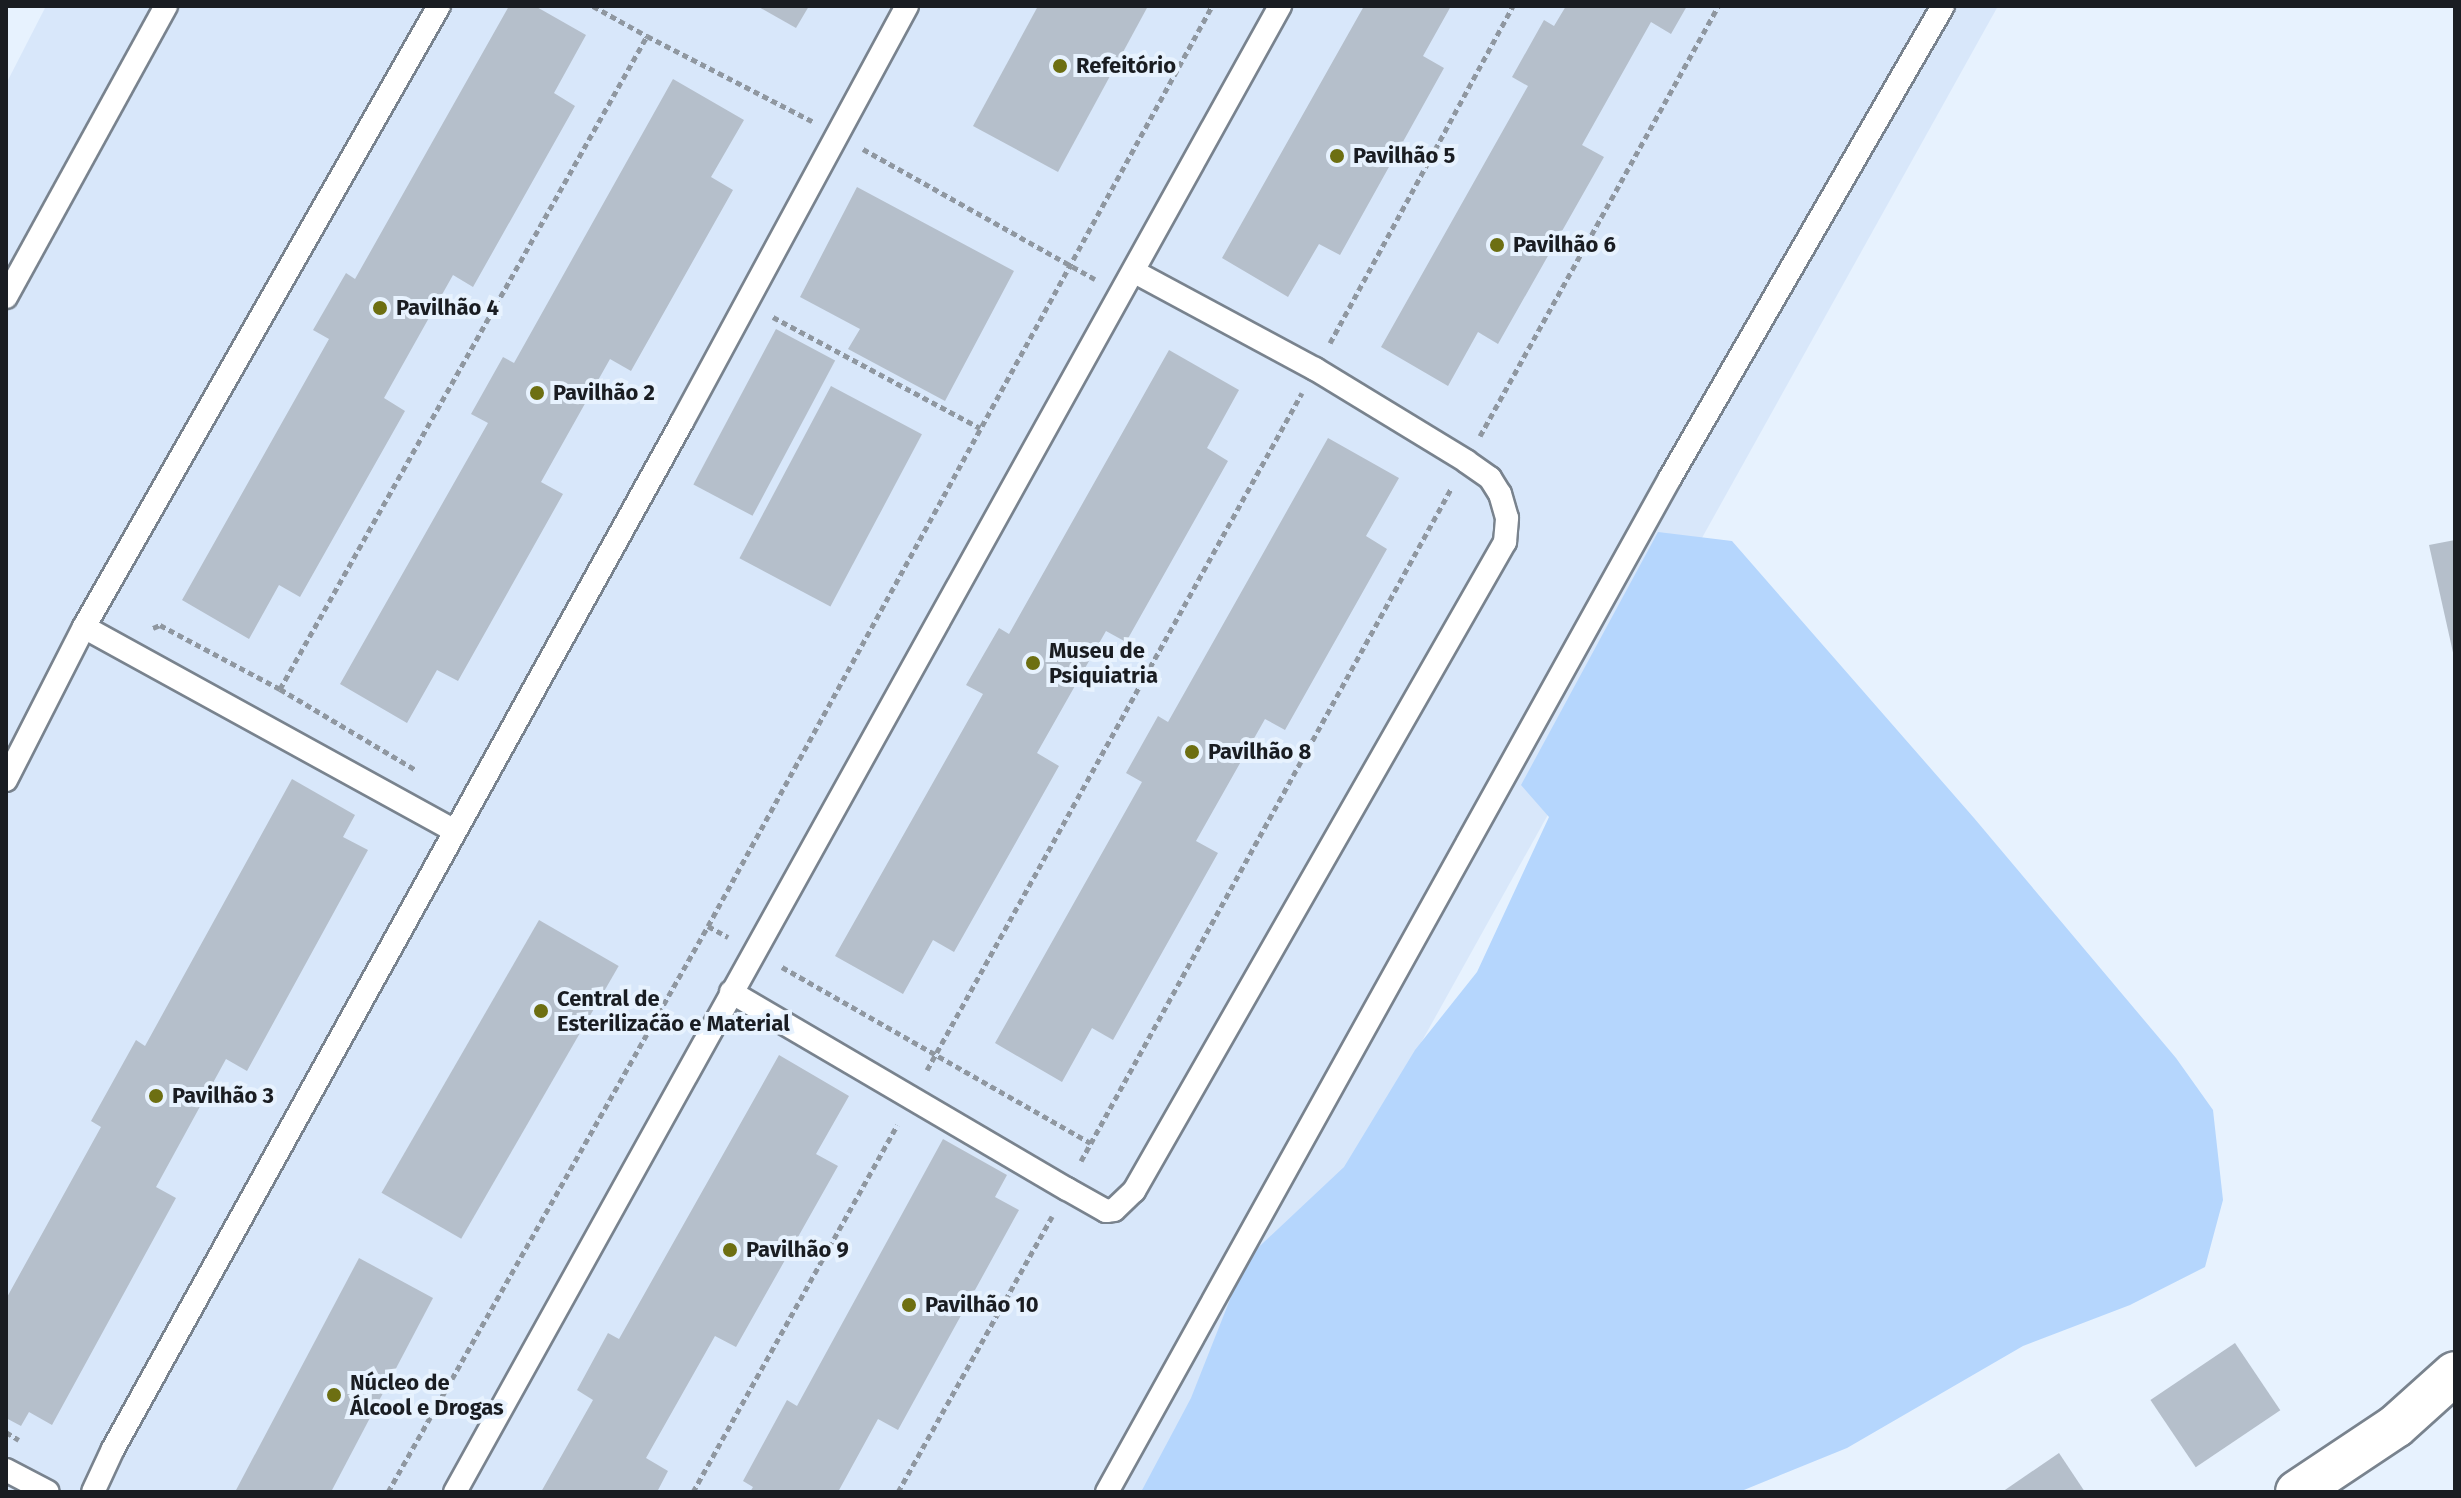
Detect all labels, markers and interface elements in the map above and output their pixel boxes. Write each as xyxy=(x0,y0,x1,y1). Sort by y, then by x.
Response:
place label: Refeitório xyxy=(1076,53,1176,79)
marker: Refeitório xyxy=(1051,57,1069,75)
place label: Pavilhão 5 xyxy=(1353,143,1455,169)
marker: Pavilhão 5 xyxy=(1328,147,1346,165)
place label: Pavilhão 6 xyxy=(1513,232,1616,258)
marker: Pavilhão 6 xyxy=(1488,236,1506,254)
place label: Pavilhão 4 xyxy=(396,295,499,321)
marker: Pavilhão 4 xyxy=(371,299,389,317)
place label: Pavilhão 2 xyxy=(553,380,655,406)
marker: Pavilhão 2 xyxy=(528,384,546,402)
place label: Museu de Psiquiatria xyxy=(1049,637,1158,688)
marker: Museu de Psiquiatria xyxy=(1024,654,1042,672)
place label: Pavilhão 8 xyxy=(1208,739,1311,765)
marker: Pavilhão 8 xyxy=(1183,743,1201,761)
place label: Central de Esterilizaćão e Material xyxy=(557,985,790,1036)
marker: Central de Esterilizaćão e Material xyxy=(532,1002,550,1020)
place label: Pavilhão 3 xyxy=(172,1083,274,1109)
marker: Pavilhão 3 xyxy=(147,1087,165,1105)
place label: Pavilhão 9 xyxy=(746,1237,849,1263)
marker: Pavilhão 9 xyxy=(721,1241,739,1259)
place label: Pavilhão 10 xyxy=(925,1292,1039,1318)
marker: Pavilhão 10 xyxy=(900,1296,918,1314)
place label: Núcleo de Álcool e Drogas xyxy=(350,1369,504,1420)
marker: Núcleo de Álcool e Drogas xyxy=(325,1386,343,1404)

